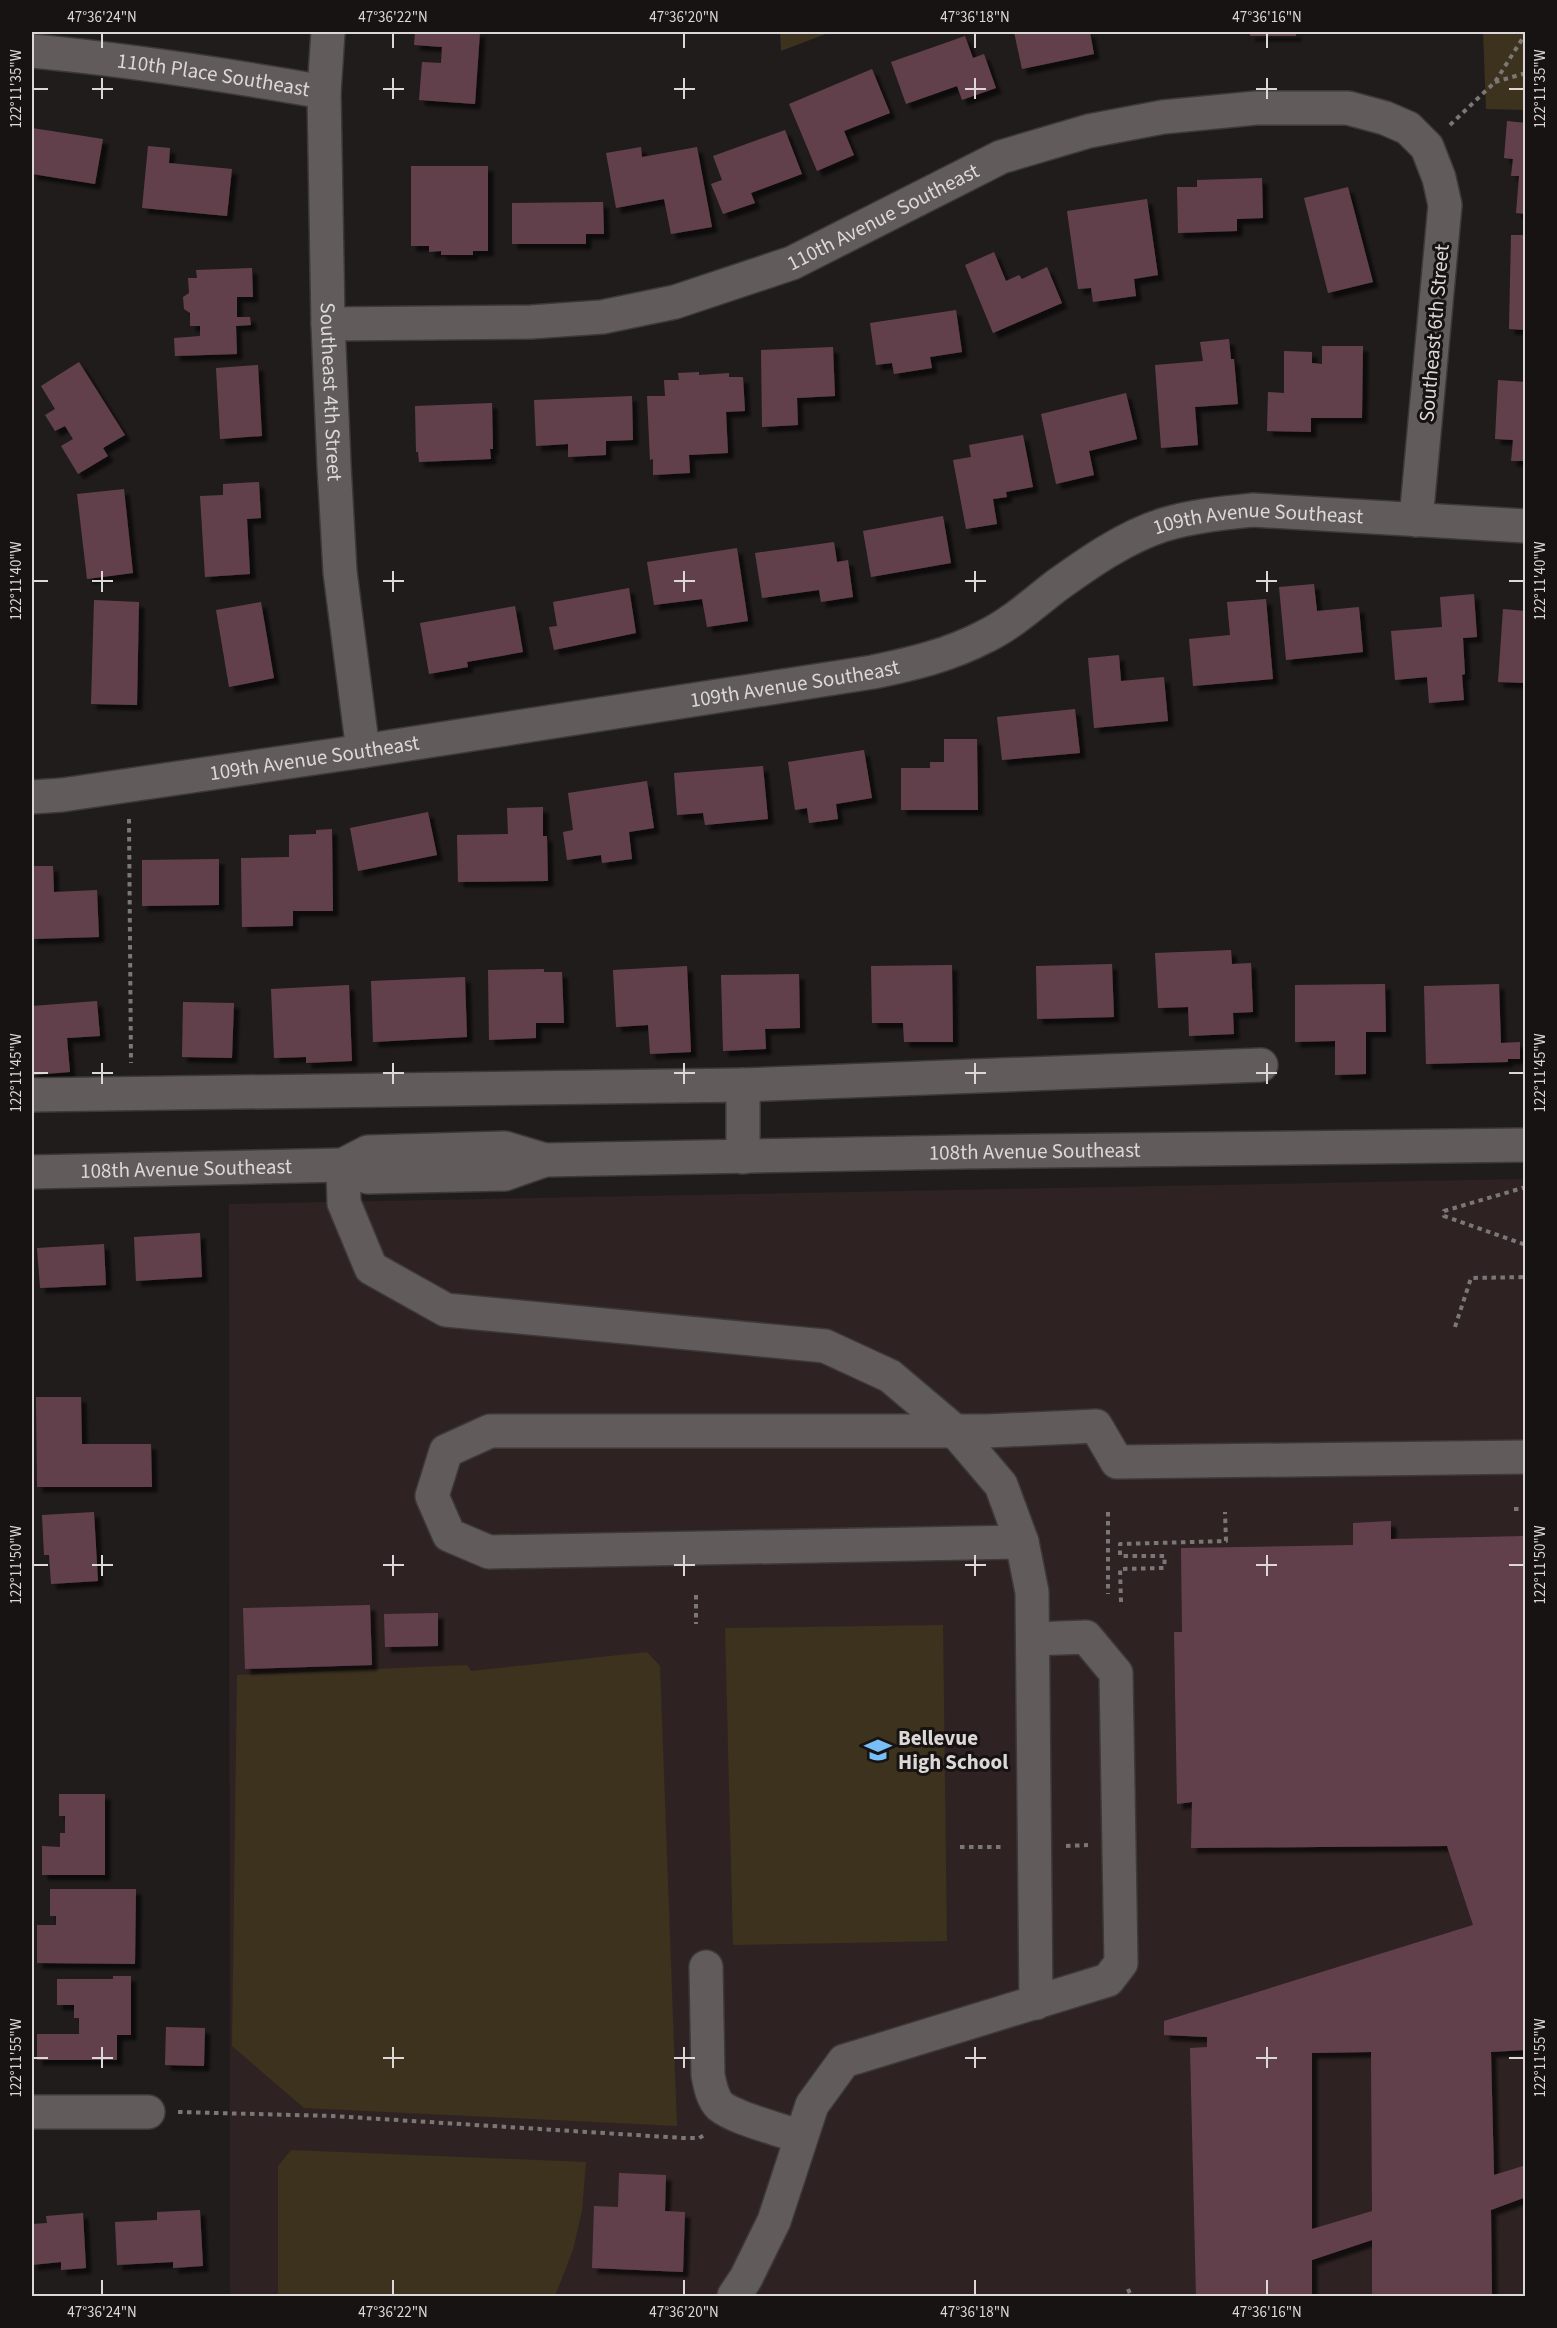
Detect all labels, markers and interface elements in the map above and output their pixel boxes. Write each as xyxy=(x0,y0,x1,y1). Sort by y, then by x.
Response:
text: 47°36'24"N xyxy=(67,7,137,28)
text: 47°36'22"N xyxy=(358,7,428,28)
text: 47°36'20"N xyxy=(649,7,719,28)
text: 47°36'18"N xyxy=(940,7,1010,28)
text: 47°36'16"N xyxy=(1232,7,1302,28)
street label: 110th Place Southeast xyxy=(115,45,312,104)
text: 122°11'35"W xyxy=(6,49,27,129)
text: 122°11'35"W xyxy=(1530,49,1551,129)
street label: 110th Avenue Southeast xyxy=(782,156,984,278)
street label: Southeast 6th Street xyxy=(1411,243,1457,423)
street label: Southeast 4th Street xyxy=(313,302,350,482)
street label: 109th Avenue Southeast xyxy=(1149,495,1364,542)
text: 122°11'40"W xyxy=(6,541,27,621)
text: 122°11'40"W xyxy=(1530,541,1551,621)
street label: 109th Avenue Southeast xyxy=(688,652,902,715)
street label: 109th Avenue Southeast xyxy=(207,728,421,788)
text: 122°11'45"W xyxy=(6,1033,27,1113)
text: 122°11'45"W xyxy=(1530,1033,1551,1113)
street label: 108th Avenue Southeast xyxy=(928,1135,1141,1168)
street label: 108th Avenue Southeast xyxy=(80,1151,292,1186)
text: 122°11'50"W xyxy=(6,1525,27,1605)
text: 122°11'50"W xyxy=(1530,1525,1551,1605)
place label: Bellevue High School xyxy=(898,1723,1008,1777)
school or university icon: Bellevue High School xyxy=(863,1735,893,1765)
text: 122°11'55"W xyxy=(6,2018,27,2098)
text: 122°11'55"W xyxy=(1530,2018,1551,2098)
text: 47°36'24"N xyxy=(67,2302,137,2323)
text: 47°36'22"N xyxy=(358,2302,428,2323)
text: 47°36'20"N xyxy=(649,2302,719,2323)
text: 47°36'18"N xyxy=(940,2302,1010,2323)
text: 47°36'16"N xyxy=(1232,2302,1302,2323)

